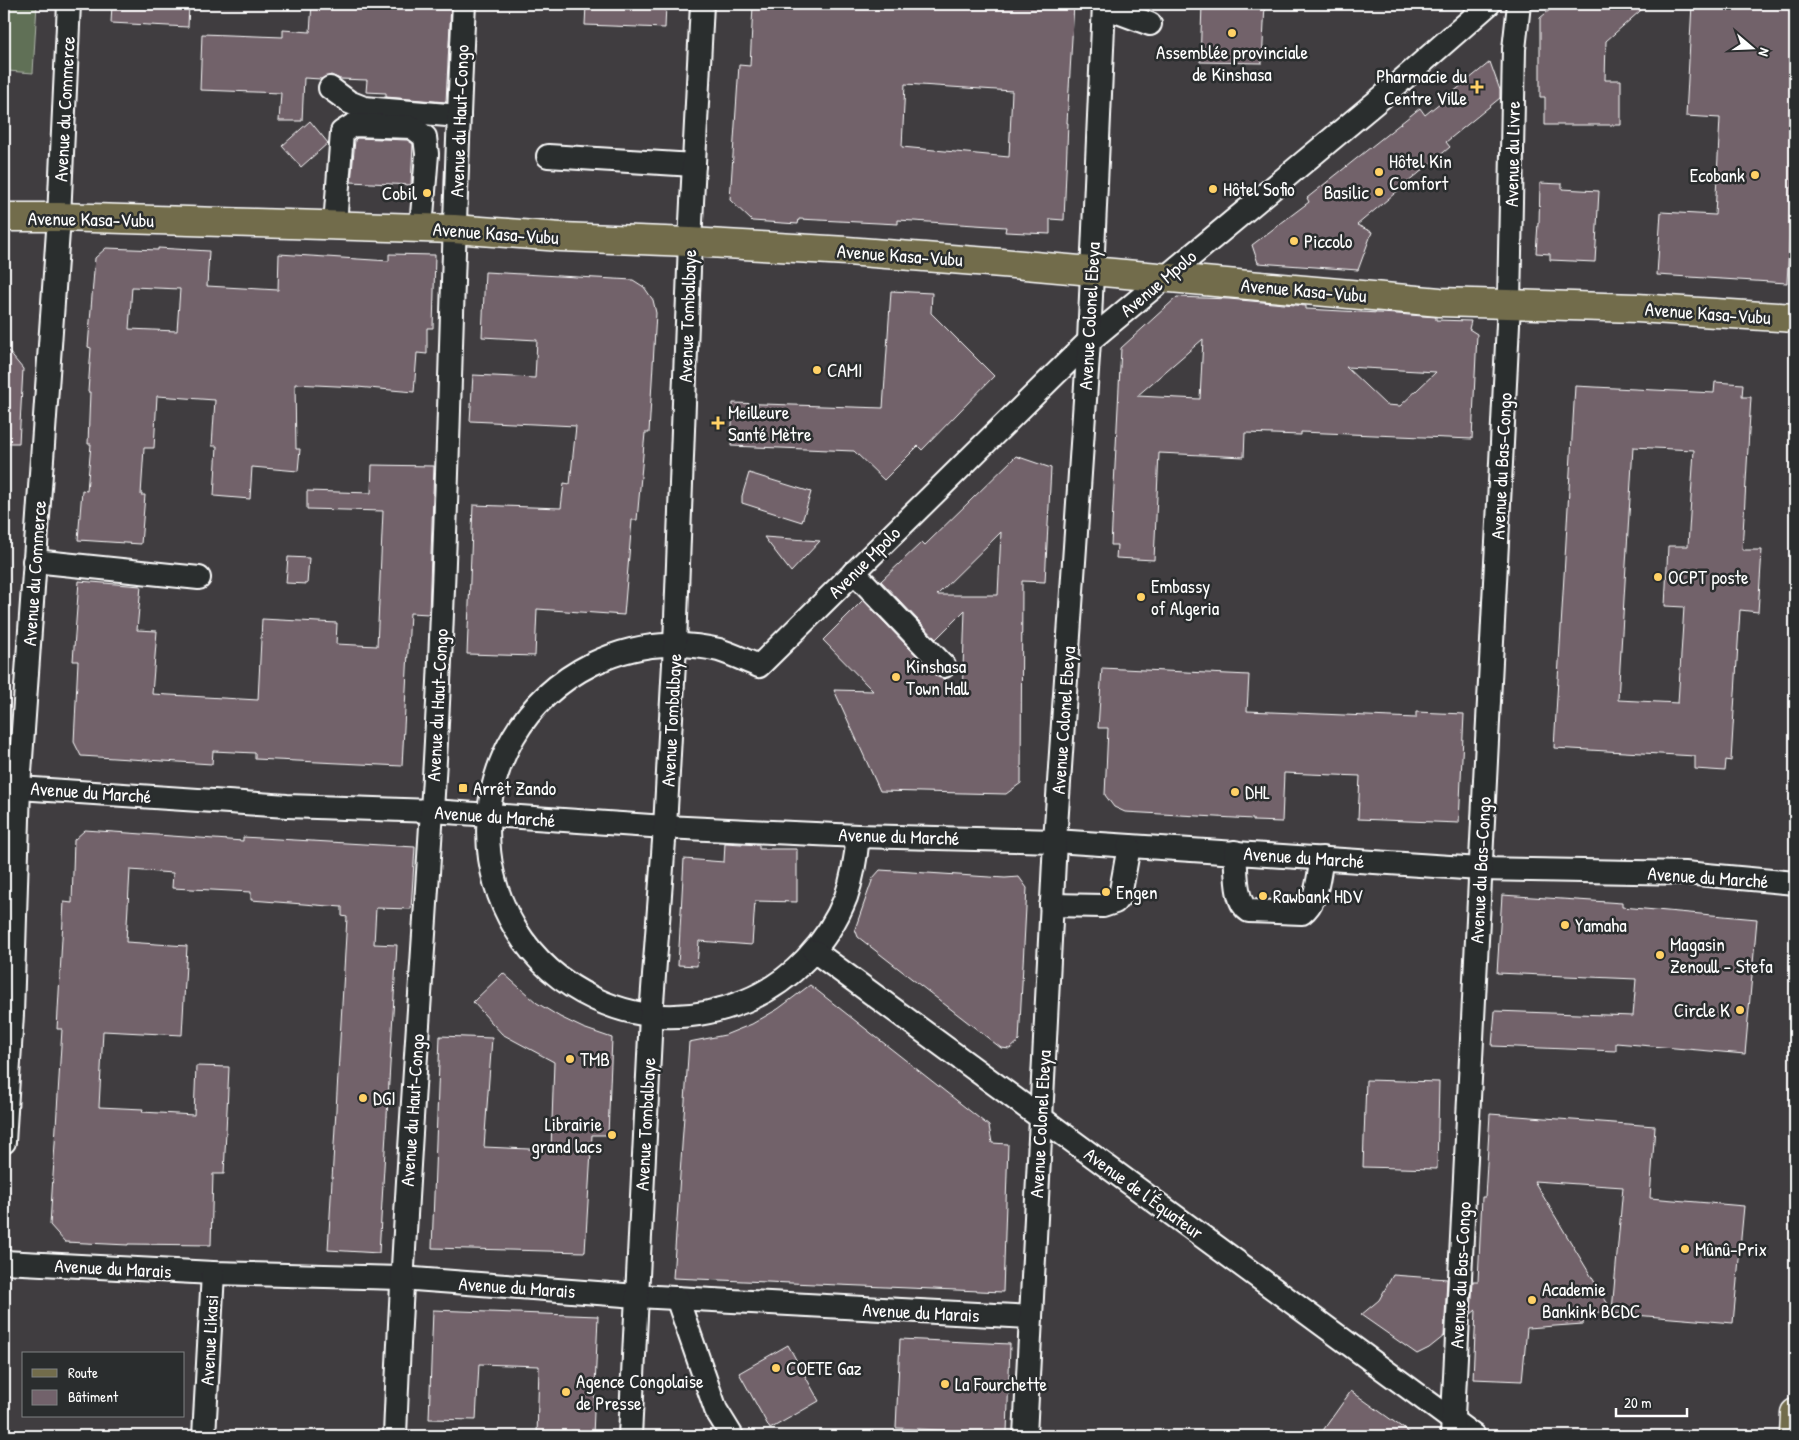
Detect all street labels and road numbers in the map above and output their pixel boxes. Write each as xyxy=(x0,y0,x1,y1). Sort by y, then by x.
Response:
street label: Avenue du Commerce xyxy=(47,35,81,182)
street label: Avenue du Haut-Congo xyxy=(443,44,475,198)
street label: Avenue du Livre xyxy=(1498,100,1526,207)
street label: Avenue Kasa-Vubu xyxy=(28,205,155,233)
street label: Avenue Kasa-Vubu xyxy=(432,216,560,250)
street label: Avenue Kasa-Vubu xyxy=(836,238,964,272)
street label: Avenue Colonel Ebeya xyxy=(1072,241,1106,391)
street label: Avenue Mpolo xyxy=(1114,243,1202,323)
street label: Avenue Tombalbaye xyxy=(672,249,702,383)
street label: Avenue Kasa-Vubu xyxy=(1240,272,1368,308)
street label: Avenue Kasa-Vubu xyxy=(1644,296,1772,330)
street label: Avenue du Bas-Congo xyxy=(1484,392,1518,540)
street label: Avenue du Commerce xyxy=(16,499,52,647)
street label: Avenue Mpolo xyxy=(822,520,906,604)
street label: Avenue du Haut-Congo xyxy=(420,628,454,782)
street label: Avenue Colonel Ebeya xyxy=(1045,645,1081,795)
street label: Avenue Tombalbaye xyxy=(655,652,687,787)
street label: Avenue du Marché xyxy=(30,775,153,809)
street label: Avenue du Bas-Congo xyxy=(1463,796,1497,944)
street label: Avenue du Marché xyxy=(434,799,557,833)
street label: Avenue du Marché xyxy=(838,821,960,851)
street label: Avenue du Marché xyxy=(1243,840,1366,874)
street label: Avenue du Marché xyxy=(1647,860,1770,894)
street label: Avenue du Haut-Congo xyxy=(394,1033,430,1187)
street label: Avenue Colonel Ebeya xyxy=(1023,1049,1057,1199)
street label: Avenue Tombalbaye xyxy=(629,1056,661,1191)
street label: Avenue de l'Équateur xyxy=(1079,1141,1209,1245)
street label: Avenue du Bas-Congo xyxy=(1443,1201,1477,1349)
street label: Avenue du Marais xyxy=(54,1252,172,1284)
street label: Avenue du Marais xyxy=(458,1270,576,1304)
street label: Avenue Likasi xyxy=(194,1294,224,1386)
street label: Avenue du Marais xyxy=(862,1296,980,1328)

